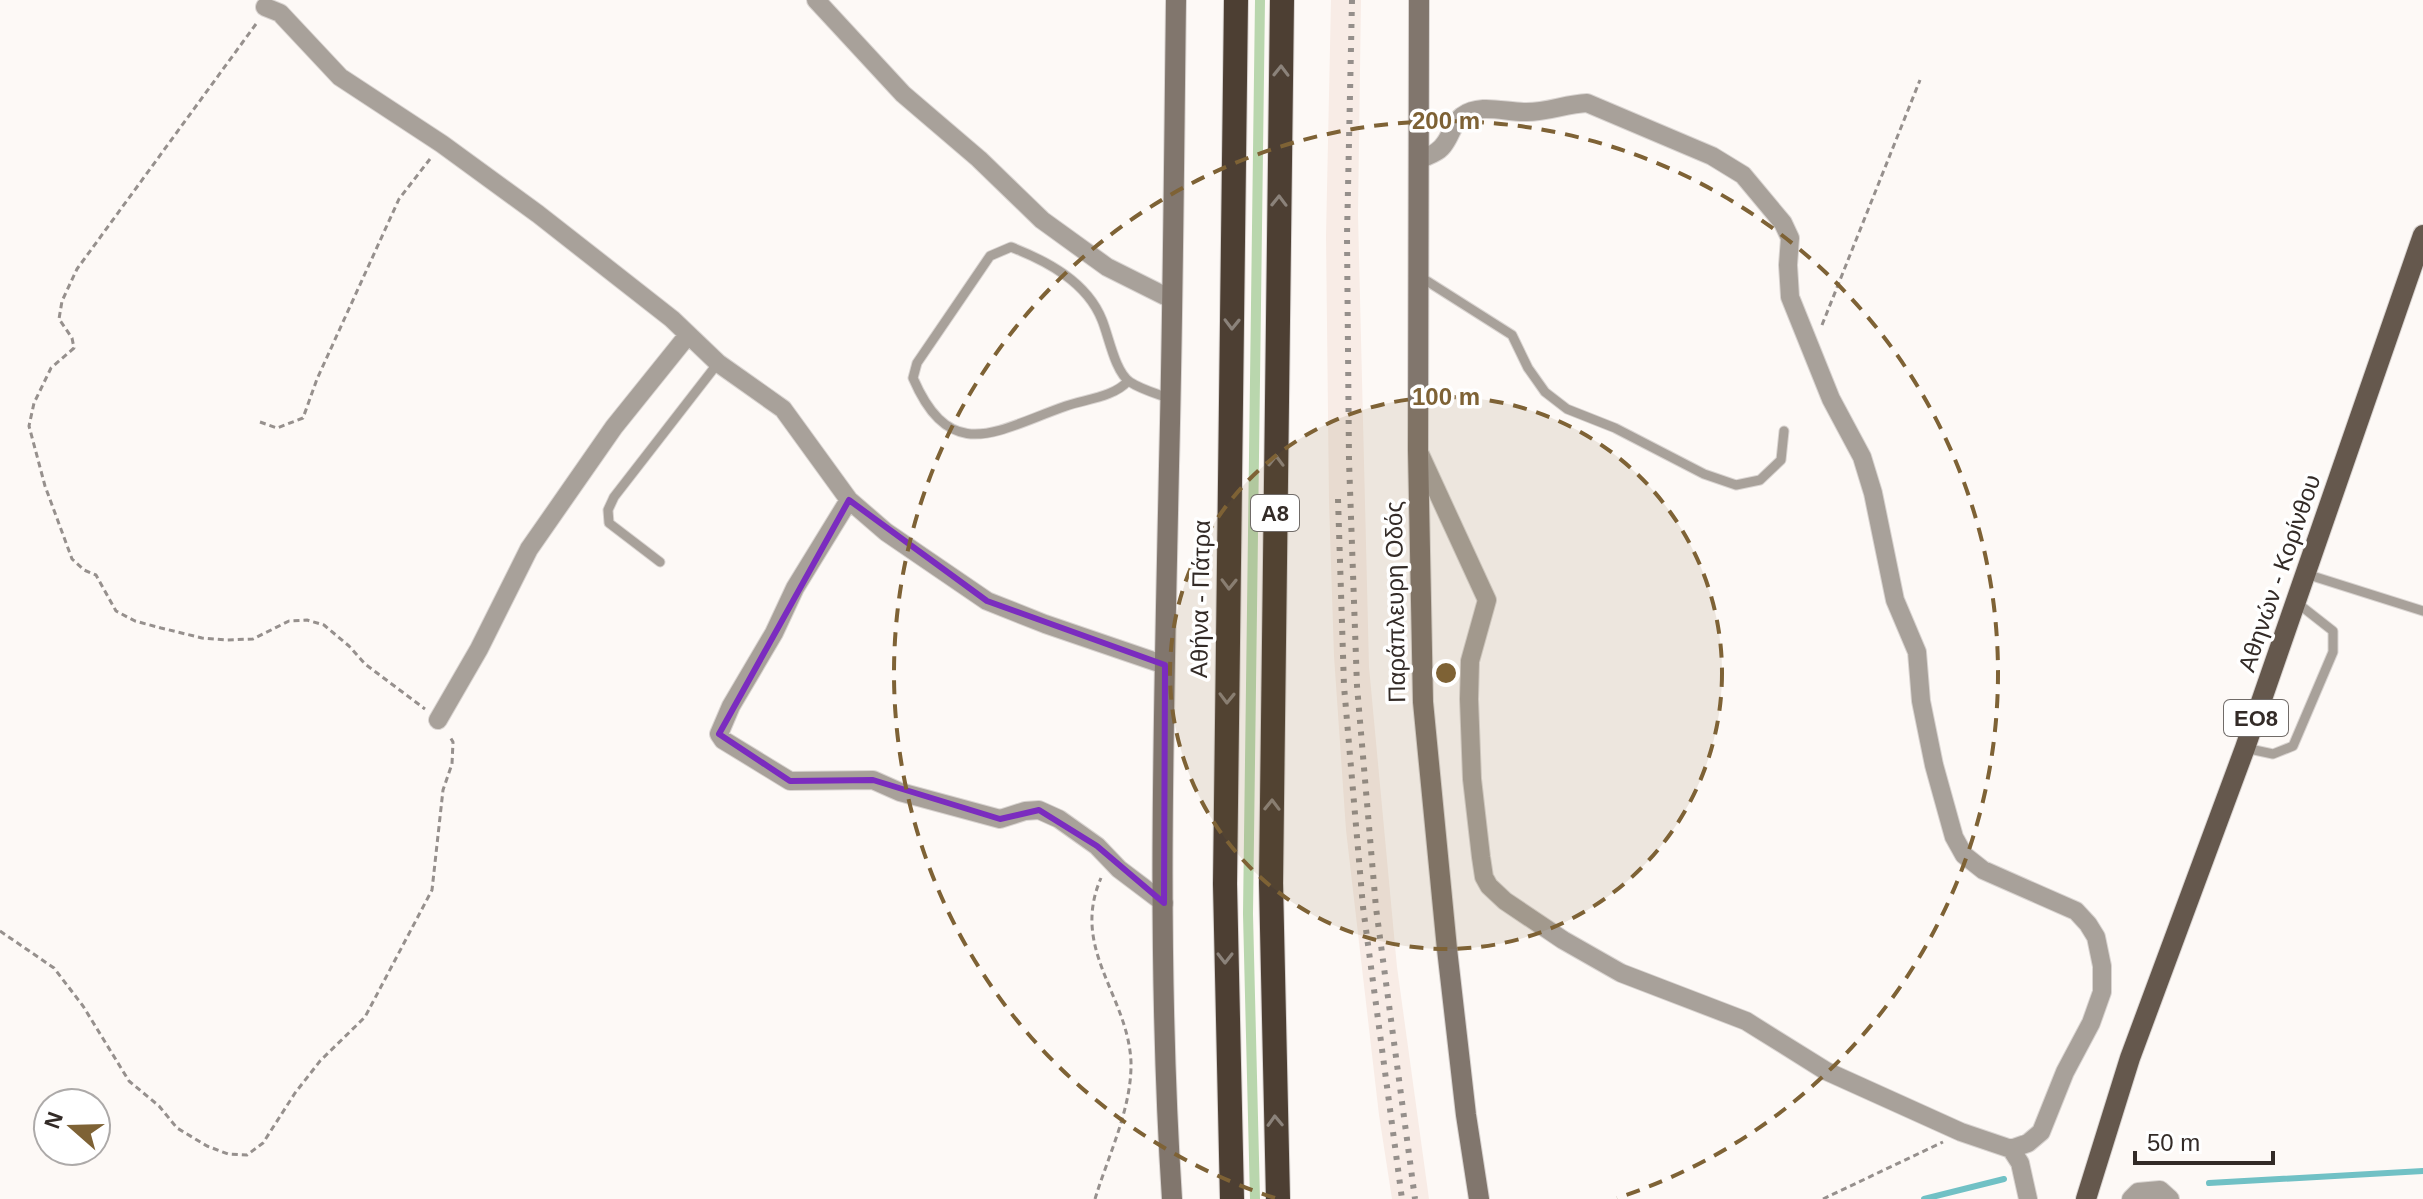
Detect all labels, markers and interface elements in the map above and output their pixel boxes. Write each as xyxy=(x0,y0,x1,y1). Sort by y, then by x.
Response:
one-way arrow xyxy=(1272,64,1290,77)
text: 200 m xyxy=(1412,107,1480,134)
one-way arrow xyxy=(1271,194,1288,207)
one-way arrow xyxy=(1223,318,1241,331)
text: 100 m xyxy=(1412,383,1480,410)
one-way arrow xyxy=(1267,454,1285,467)
street label: Αθηνών - Κορίνθου xyxy=(2233,471,2325,675)
road number: Α8 xyxy=(1251,495,1299,531)
street label: Παράπλευρη Οδός xyxy=(1380,501,1410,703)
street label: Αθήνα - Πάτρα xyxy=(1185,520,1215,678)
one-way arrow xyxy=(1220,578,1237,591)
centre of rings xyxy=(1432,659,1460,687)
one-way arrow xyxy=(1218,692,1236,705)
road number: ΕΟ8 xyxy=(2224,700,2288,736)
one-way arrow xyxy=(1263,798,1280,811)
one-way arrow xyxy=(1216,952,1234,965)
north arrow xyxy=(32,1087,112,1167)
text: N xyxy=(39,1109,68,1132)
one-way arrow xyxy=(1266,1114,1283,1127)
scale bar xyxy=(2135,1115,2273,1165)
text: 50 m xyxy=(2147,1129,2200,1156)

